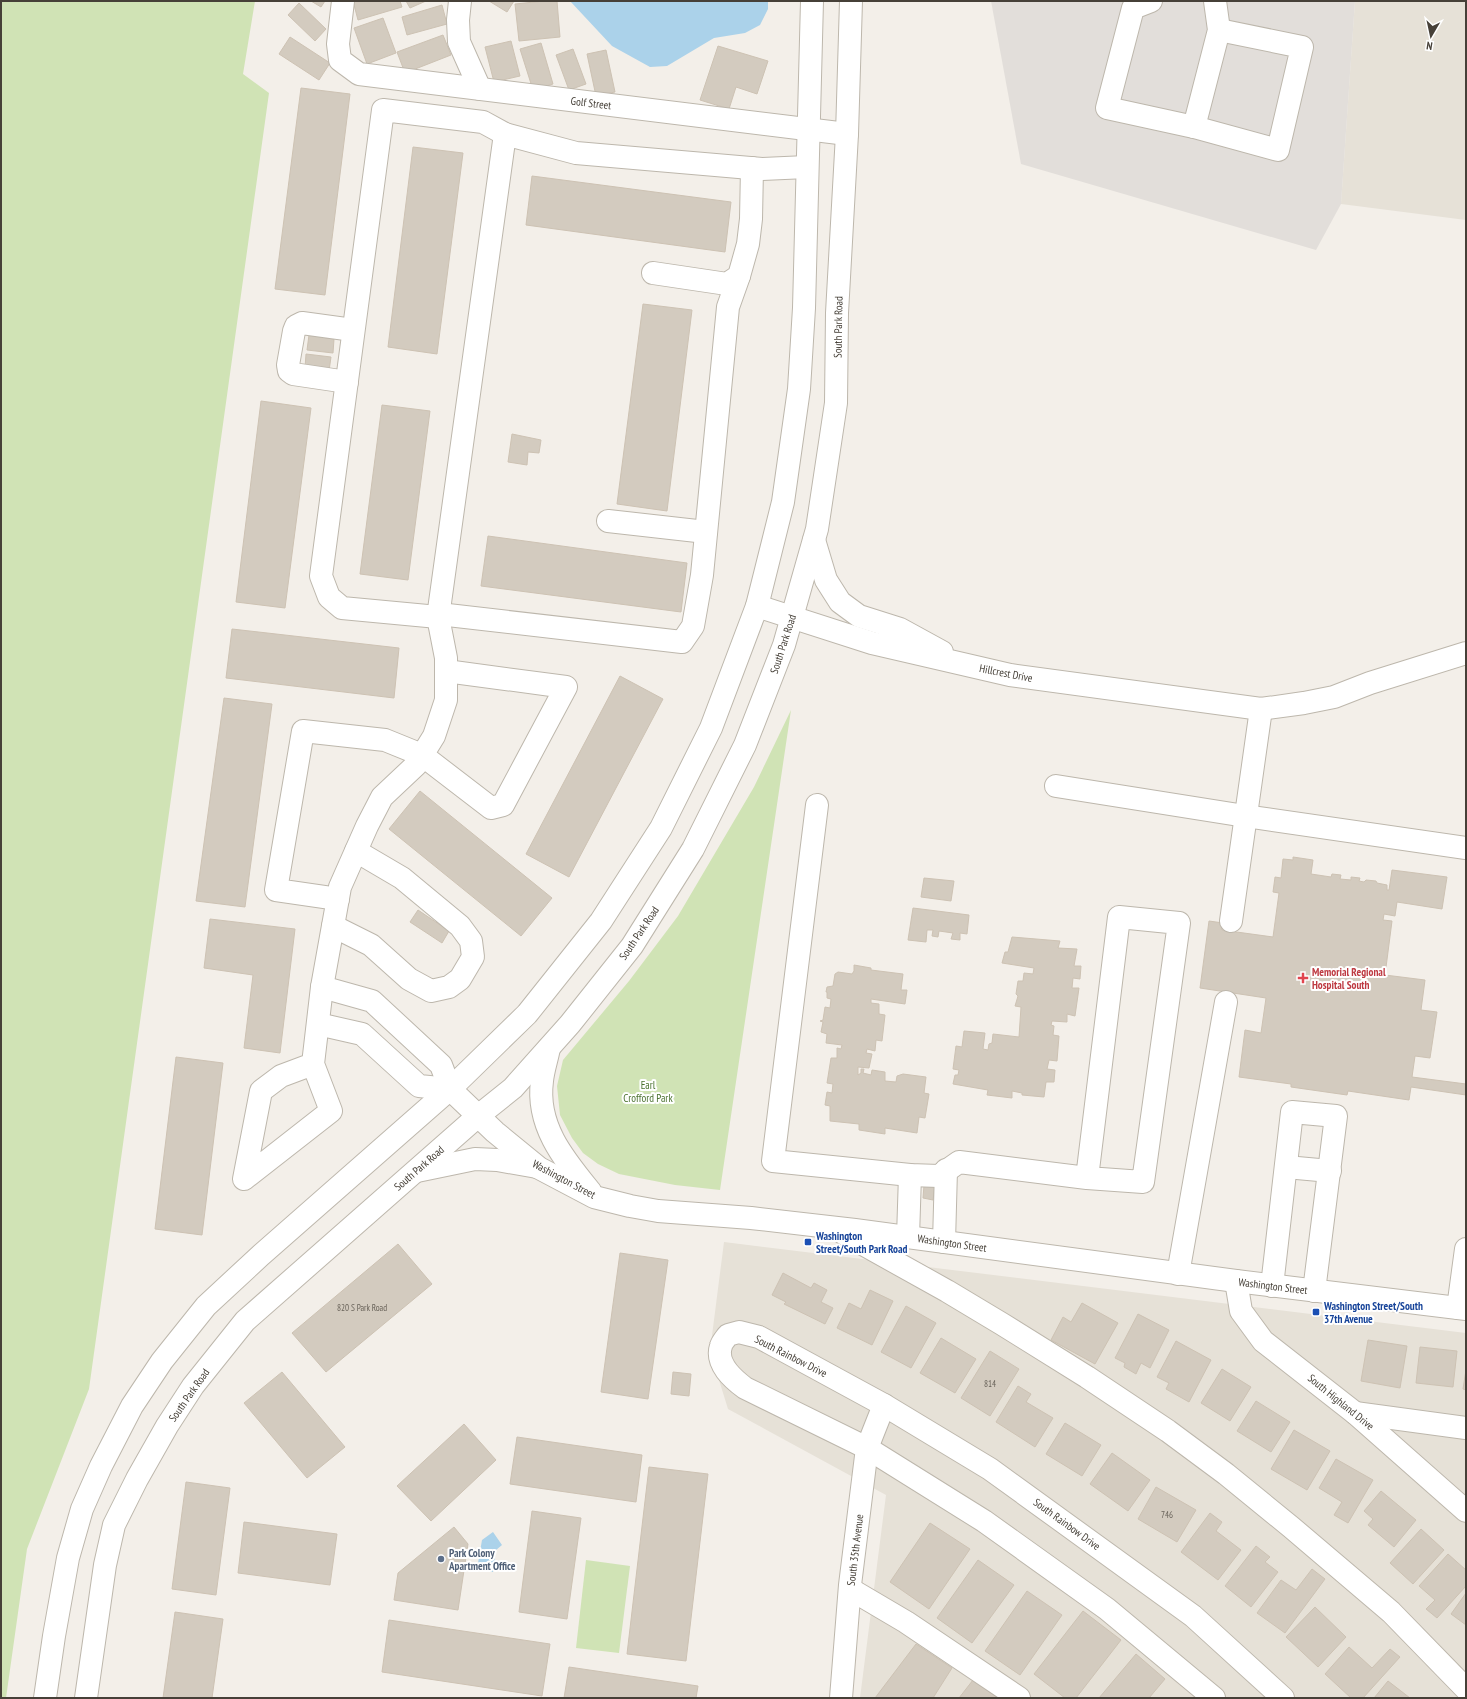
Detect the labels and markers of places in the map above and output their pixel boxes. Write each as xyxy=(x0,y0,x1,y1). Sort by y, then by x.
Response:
place label: Memorial Regional Hospital South xyxy=(1312,965,1386,992)
marker: Memorial Regional Hospital South xyxy=(1297,972,1309,984)
place label: Washington Street/South Park Road xyxy=(815,1229,908,1256)
marker: Washington Street/South Park Road xyxy=(803,1237,813,1247)
place label: Washington Street/South 37th Avenue xyxy=(1323,1299,1423,1326)
marker: Washington Street/South 37th Avenue xyxy=(1311,1307,1321,1317)
place label: Park Colony Apartment Office xyxy=(448,1546,516,1573)
marker: Park Colony Apartment Office xyxy=(436,1554,446,1564)

